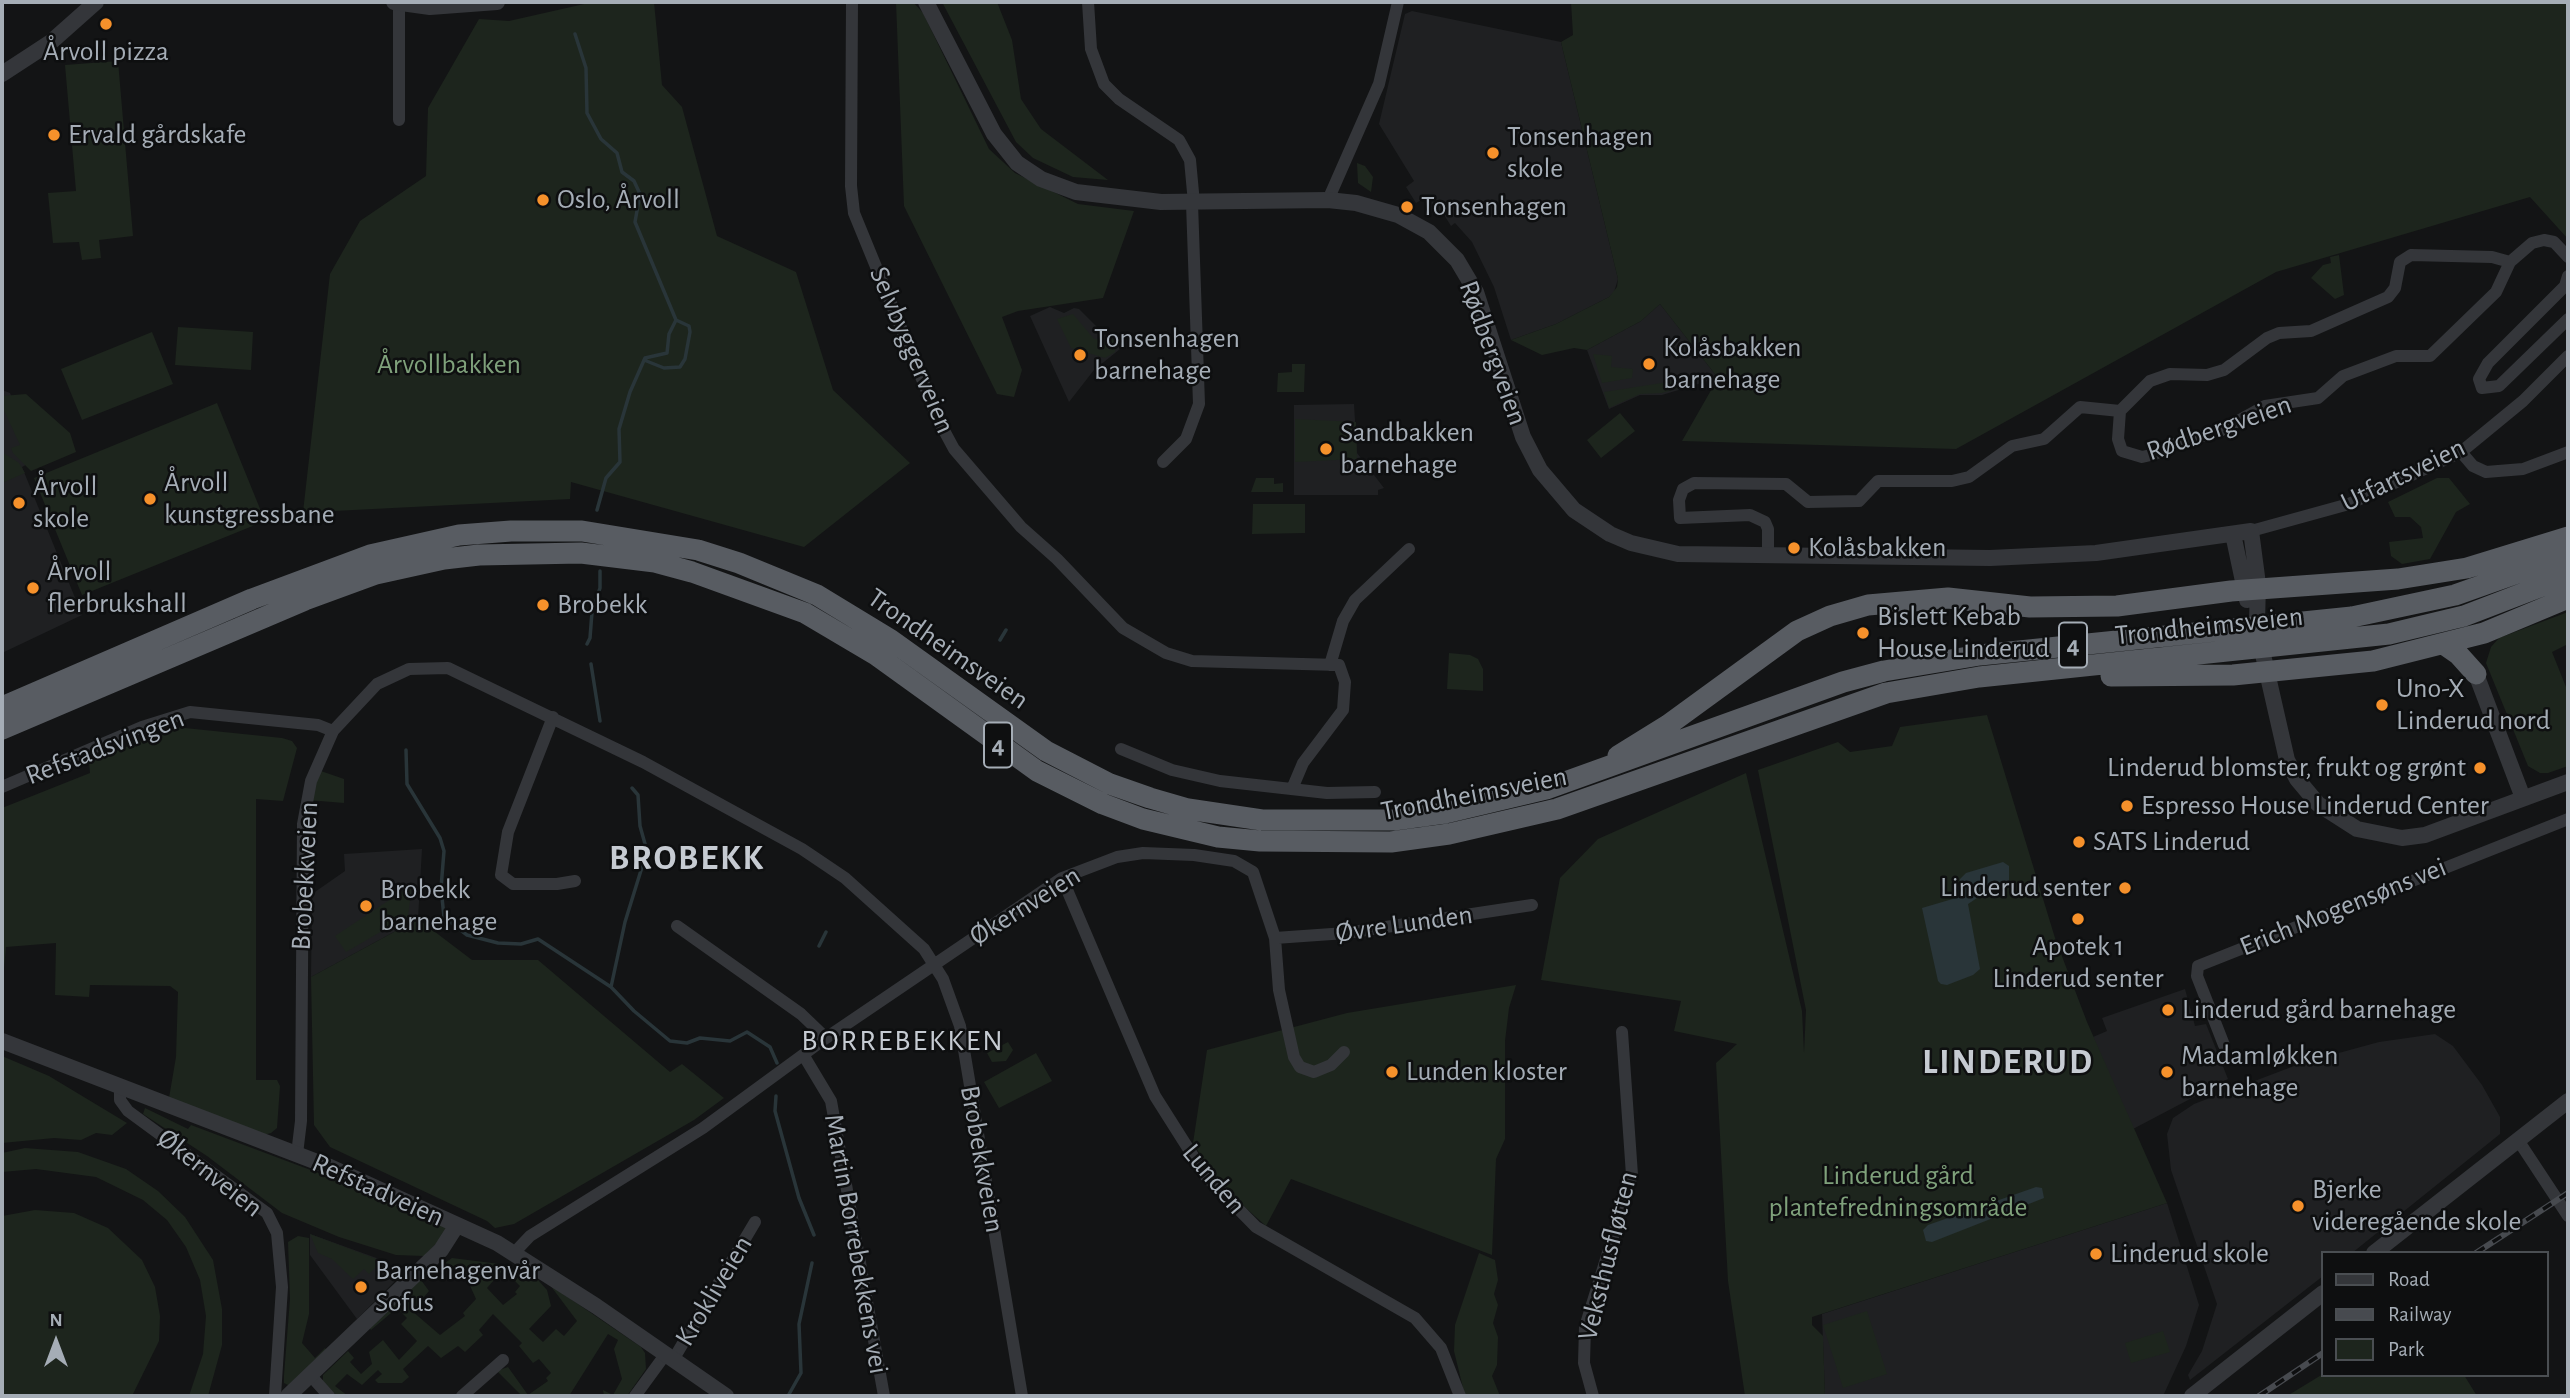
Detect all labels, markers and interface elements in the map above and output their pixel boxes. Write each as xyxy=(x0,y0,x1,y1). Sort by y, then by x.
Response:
marker: Årvoll pizza xyxy=(98,16,114,32)
place label: Årvoll pizza xyxy=(43,35,169,69)
place label: Ervald gårdskafe xyxy=(68,118,247,152)
place label: Tonsenhagen skole xyxy=(1507,120,1653,186)
marker: Ervald gårdskafe xyxy=(46,127,62,143)
marker: Tonsenhagen skole xyxy=(1485,145,1501,161)
place label: Oslo, Årvoll xyxy=(557,183,680,217)
place label: Tonsenhagen xyxy=(1421,190,1567,224)
marker: Oslo, Årvoll xyxy=(535,192,551,208)
marker: Tonsenhagen xyxy=(1399,199,1415,215)
street label: Selvbyggerveien xyxy=(862,262,962,438)
street label: Rødbergveien xyxy=(1451,276,1535,430)
place label: Tonsenhagen barnehage xyxy=(1094,322,1240,388)
place label: Kolåsbakken barnehage xyxy=(1663,331,1801,397)
marker: Tonsenhagen barnehage xyxy=(1072,347,1088,363)
park label: Årvollbakken xyxy=(377,348,521,382)
marker: Kolåsbakken barnehage xyxy=(1641,356,1657,372)
street label: Rødbergveien xyxy=(2142,387,2296,469)
place label: Sandbakken barnehage xyxy=(1340,416,1474,482)
street label: Utfartsveien xyxy=(2335,430,2471,520)
marker: Sandbakken barnehage xyxy=(1318,441,1334,457)
place label: Årvoll kunstgressbane xyxy=(164,466,335,532)
place label: Årvoll skole xyxy=(33,470,97,536)
marker: Årvoll kunstgressbane xyxy=(142,491,158,507)
marker: Årvoll skole xyxy=(11,495,27,511)
place label: Kolåsbakken xyxy=(1808,531,1946,565)
marker: Kolåsbakken xyxy=(1786,540,1802,556)
place label: Årvoll flerbrukshall xyxy=(47,555,187,621)
marker: Årvoll flerbrukshall xyxy=(25,580,41,596)
street label: Trondheimsveien xyxy=(861,581,1035,717)
place label: Brobekk xyxy=(557,588,647,622)
marker: Brobekk xyxy=(535,597,551,613)
street label: Trondheimsveien xyxy=(2113,599,2305,653)
place label: Bislett Kebab House Linderud xyxy=(1877,600,2050,666)
road number: 4 xyxy=(2059,622,2087,667)
marker: Bislett Kebab House Linderud xyxy=(1855,625,1871,641)
place label: Uno-X Linderud nord xyxy=(2396,672,2550,738)
marker: Uno-X Linderud nord xyxy=(2374,697,2390,713)
street label: Refstadsvingen xyxy=(21,701,189,793)
road number: 4 xyxy=(984,722,1012,768)
place label: Linderud blomster, frukt og grønt xyxy=(2107,751,2466,785)
street label: Trondheimsveien xyxy=(1378,759,1570,829)
marker: Linderud blomster, frukt og grønt xyxy=(2472,760,2488,776)
place label: Espresso House Linderud Center xyxy=(2141,789,2489,823)
marker: Espresso House Linderud Center xyxy=(2119,798,2135,814)
street label: Brobekkveien xyxy=(284,801,326,951)
place label: SATS Linderud xyxy=(2093,825,2250,859)
marker: SATS Linderud xyxy=(2071,834,2087,850)
district label: BROBEKK xyxy=(610,837,764,879)
street label: Erich Mogensøns vei xyxy=(2235,850,2451,964)
street label: Økernveien xyxy=(963,859,1087,953)
place label: Linderud senter xyxy=(1940,871,2111,905)
place label: Brobekk barnehage xyxy=(380,873,497,939)
marker: Linderud senter xyxy=(2117,880,2133,896)
marker: Brobekk barnehage xyxy=(358,898,374,914)
street label: Øvre Lunden xyxy=(1333,898,1475,950)
marker: Apotek 1 Linderud senter xyxy=(2070,911,2086,927)
place label: Apotek 1 Linderud senter xyxy=(1993,930,2163,996)
place label: Linderud gård barnehage xyxy=(2182,993,2456,1027)
marker: Linderud gård barnehage xyxy=(2160,1002,2176,1018)
district label: BORREBEKKEN xyxy=(803,1023,1003,1059)
place label: Madamløkken barnehage xyxy=(2181,1039,2338,1105)
district label: LINDERUD xyxy=(1923,1041,2093,1083)
place label: Lunden kloster xyxy=(1406,1055,1567,1089)
marker: Lunden kloster xyxy=(1384,1064,1400,1080)
marker: Madamløkken barnehage xyxy=(2159,1064,2175,1080)
street label: Brobekkveien xyxy=(953,1083,1011,1235)
street label: Martin Borrebekkens vei xyxy=(817,1111,895,1377)
street label: Økernveien xyxy=(151,1121,269,1225)
street label: Lunden xyxy=(1175,1137,1253,1221)
street label: Refstadveien xyxy=(307,1146,449,1234)
park label: Linderud gård plantefredningsområde xyxy=(1769,1159,2027,1225)
street label: Veksthusfløtten xyxy=(1571,1168,1645,1344)
place label: Bjerke videregående skole xyxy=(2312,1173,2521,1239)
marker: Bjerke videregående skole xyxy=(2290,1198,2306,1214)
street label: Krokliveien xyxy=(668,1230,760,1352)
place label: Linderud skole xyxy=(2110,1237,2269,1271)
marker: Linderud skole xyxy=(2088,1246,2104,1262)
legend xyxy=(2322,1251,2549,1377)
place label: Barnehagenvår Sofus xyxy=(375,1254,540,1320)
text: Road xyxy=(2388,1269,2430,1290)
marker: Barnehagenvår Sofus xyxy=(353,1279,369,1295)
text: Railway xyxy=(2388,1304,2451,1325)
north arrow xyxy=(21,1307,91,1377)
text: N xyxy=(49,1311,63,1330)
text: Park xyxy=(2388,1339,2424,1360)

